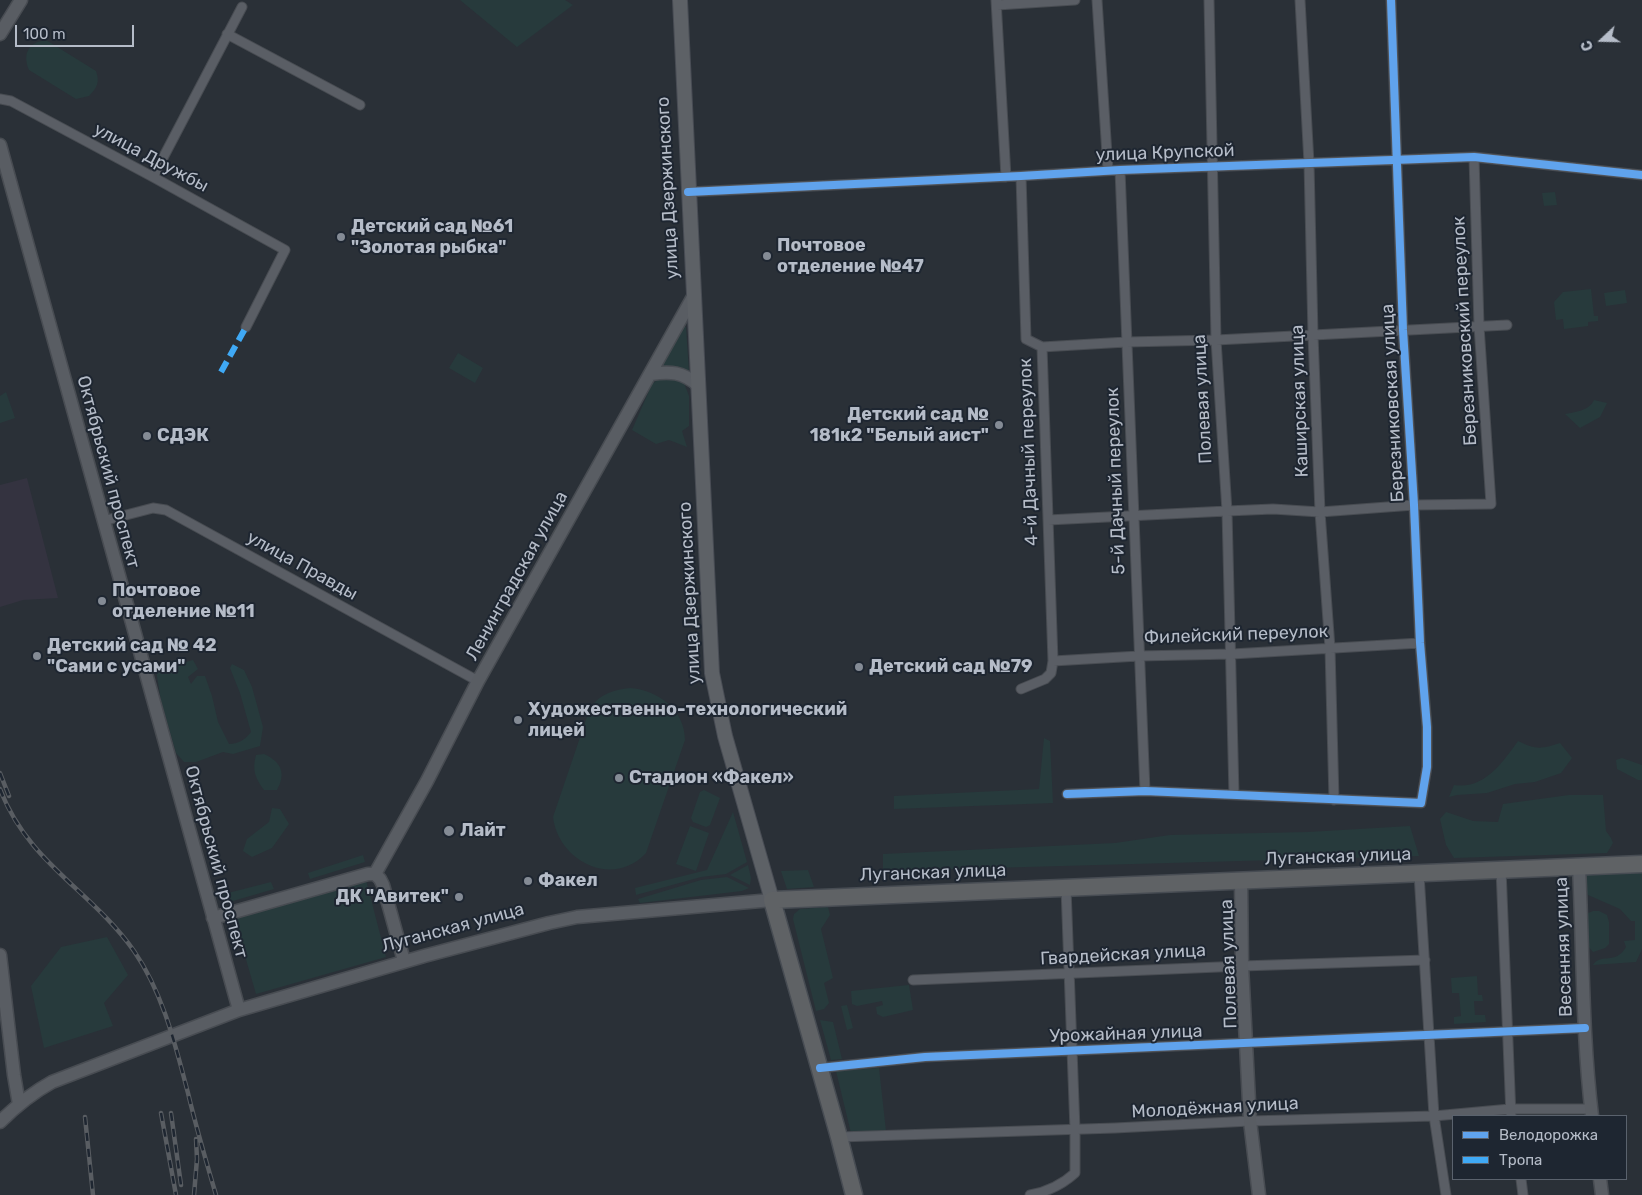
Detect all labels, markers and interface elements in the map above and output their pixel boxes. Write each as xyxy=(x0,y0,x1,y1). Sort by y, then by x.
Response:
scale bar xyxy=(18,15,136,47)
north arrow xyxy=(1577,15,1627,65)
text: 100 m xyxy=(23,25,65,43)
text: С xyxy=(1578,38,1597,53)
street label: улица Дзержинского xyxy=(652,96,684,280)
street label: улица Дружбы xyxy=(90,119,212,197)
street label: улица Крупской xyxy=(1095,140,1235,166)
place label: Детский сад №61 "Золотая рыбка" xyxy=(351,216,513,258)
street label: Березниковский переулок xyxy=(1448,216,1482,446)
marker: Детский сад №61 "Золотая рыбка" xyxy=(335,231,347,243)
place label: Почтовое отделение №47 xyxy=(777,235,924,278)
marker: Почтовое отделение №47 xyxy=(761,250,773,262)
street label: Березниковская улица xyxy=(1377,303,1409,503)
street label: Каширская улица xyxy=(1287,324,1313,478)
street label: Полевая улица xyxy=(1189,334,1217,464)
street label: 4-й Дачный переулок xyxy=(1015,358,1043,546)
street label: Октябрьский проспект xyxy=(72,373,144,571)
street label: 5-й Дачный переулок xyxy=(1102,387,1130,575)
place label: Детский сад № 181к2 "Белый аист" xyxy=(810,404,989,446)
marker: Детский сад № 181к2 "Белый аист" xyxy=(993,419,1005,431)
place label: СДЭК xyxy=(157,425,209,447)
marker: СДЭК xyxy=(141,430,153,442)
street label: Ленинградская улица xyxy=(461,488,573,664)
street label: улица Дзержинского xyxy=(674,501,706,685)
street label: улица Правды xyxy=(243,527,361,605)
place label: Почтовое отделение №11 xyxy=(112,580,255,622)
marker: Почтовое отделение №11 xyxy=(96,595,108,607)
street label: Филейский переулок xyxy=(1143,621,1329,649)
place label: Детский сад № 42 "Сами с усами" xyxy=(47,635,217,678)
marker: Детский сад № 42 "Сами с усами" xyxy=(31,650,43,662)
place label: Детский сад №79 xyxy=(869,656,1033,678)
marker: Детский сад №79 xyxy=(853,661,865,673)
place label: Художественно-технологический лицей xyxy=(528,699,847,742)
marker: Художественно-технологический лицей xyxy=(512,714,524,726)
street label: Октябрьский проспект xyxy=(180,763,252,961)
place label: Стадион «Факел» xyxy=(629,767,794,789)
marker: Стадион «Факел» xyxy=(613,772,625,784)
place label: Лайт xyxy=(460,820,506,842)
marker: Лайт xyxy=(442,824,456,838)
street label: Луганская улица xyxy=(1264,844,1412,870)
street label: Луганская улица xyxy=(859,860,1007,886)
place label: Факел xyxy=(538,870,598,892)
marker: Факел xyxy=(522,875,534,887)
street label: Весенняя улица xyxy=(1551,877,1577,1017)
place label: ДК "Авитек" xyxy=(335,886,449,908)
marker: ДК "Авитек" xyxy=(453,891,465,903)
street label: Луганская улица xyxy=(379,899,527,957)
street label: Полевая улица xyxy=(1216,899,1242,1029)
street label: Гвардейская улица xyxy=(1040,940,1206,970)
street label: Урожайная улица xyxy=(1049,1021,1203,1047)
street label: Молодёжная улица xyxy=(1131,1093,1299,1123)
legend xyxy=(1452,1115,1627,1180)
text: Велодорожка xyxy=(1499,1126,1598,1144)
text: Тропа xyxy=(1499,1151,1542,1169)

